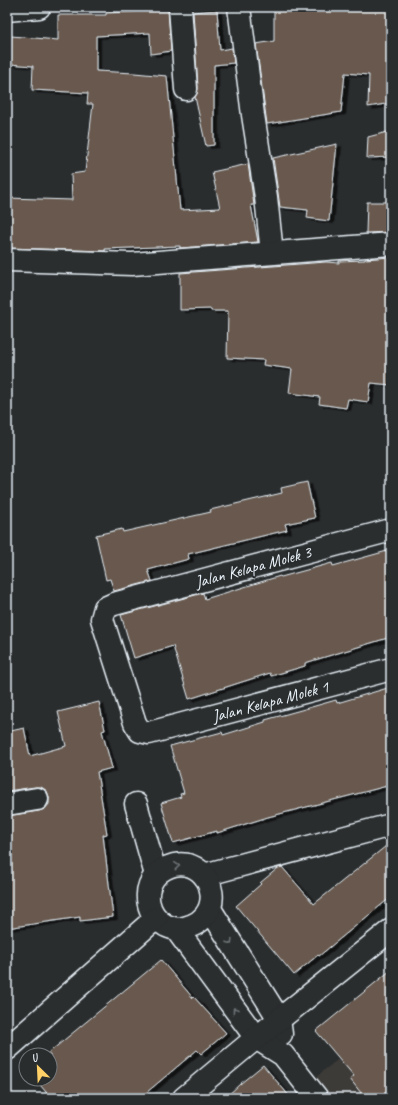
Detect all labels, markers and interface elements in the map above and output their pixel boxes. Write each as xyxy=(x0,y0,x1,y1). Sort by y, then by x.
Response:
street label: Jalan Kelapa Molek 3 xyxy=(192,541,315,593)
street label: Jalan Kelapa Molek 1 xyxy=(209,675,332,727)
one-way arrow xyxy=(174,861,180,870)
one-way arrow xyxy=(226,938,233,945)
one-way arrow xyxy=(233,1007,240,1014)
north arrow xyxy=(18,1047,58,1087)
text: U xyxy=(29,1049,42,1065)

